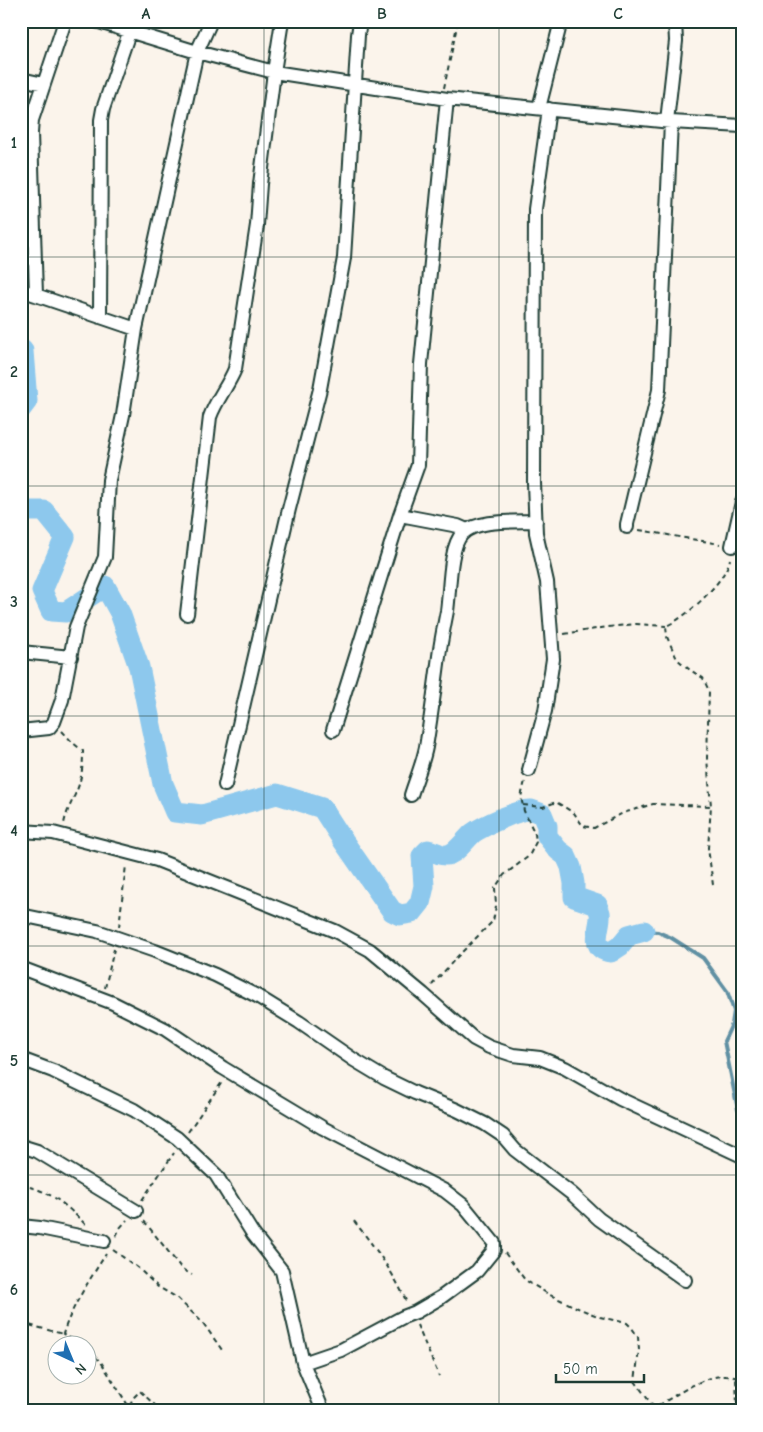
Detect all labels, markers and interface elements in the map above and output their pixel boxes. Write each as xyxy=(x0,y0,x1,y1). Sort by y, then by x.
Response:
text: A xyxy=(142,5,151,23)
text: B xyxy=(377,5,387,23)
text: C xyxy=(613,5,623,23)
text: 1 xyxy=(11,134,17,152)
text: 2 xyxy=(10,363,18,381)
text: 3 xyxy=(10,593,18,611)
text: 4 xyxy=(10,822,18,840)
text: 5 xyxy=(10,1052,18,1070)
text: 6 xyxy=(10,1281,18,1299)
north arrow xyxy=(48,1334,98,1384)
scale bar xyxy=(556,1352,643,1384)
text: N xyxy=(71,1360,90,1378)
text: 50 m xyxy=(563,1360,598,1378)

